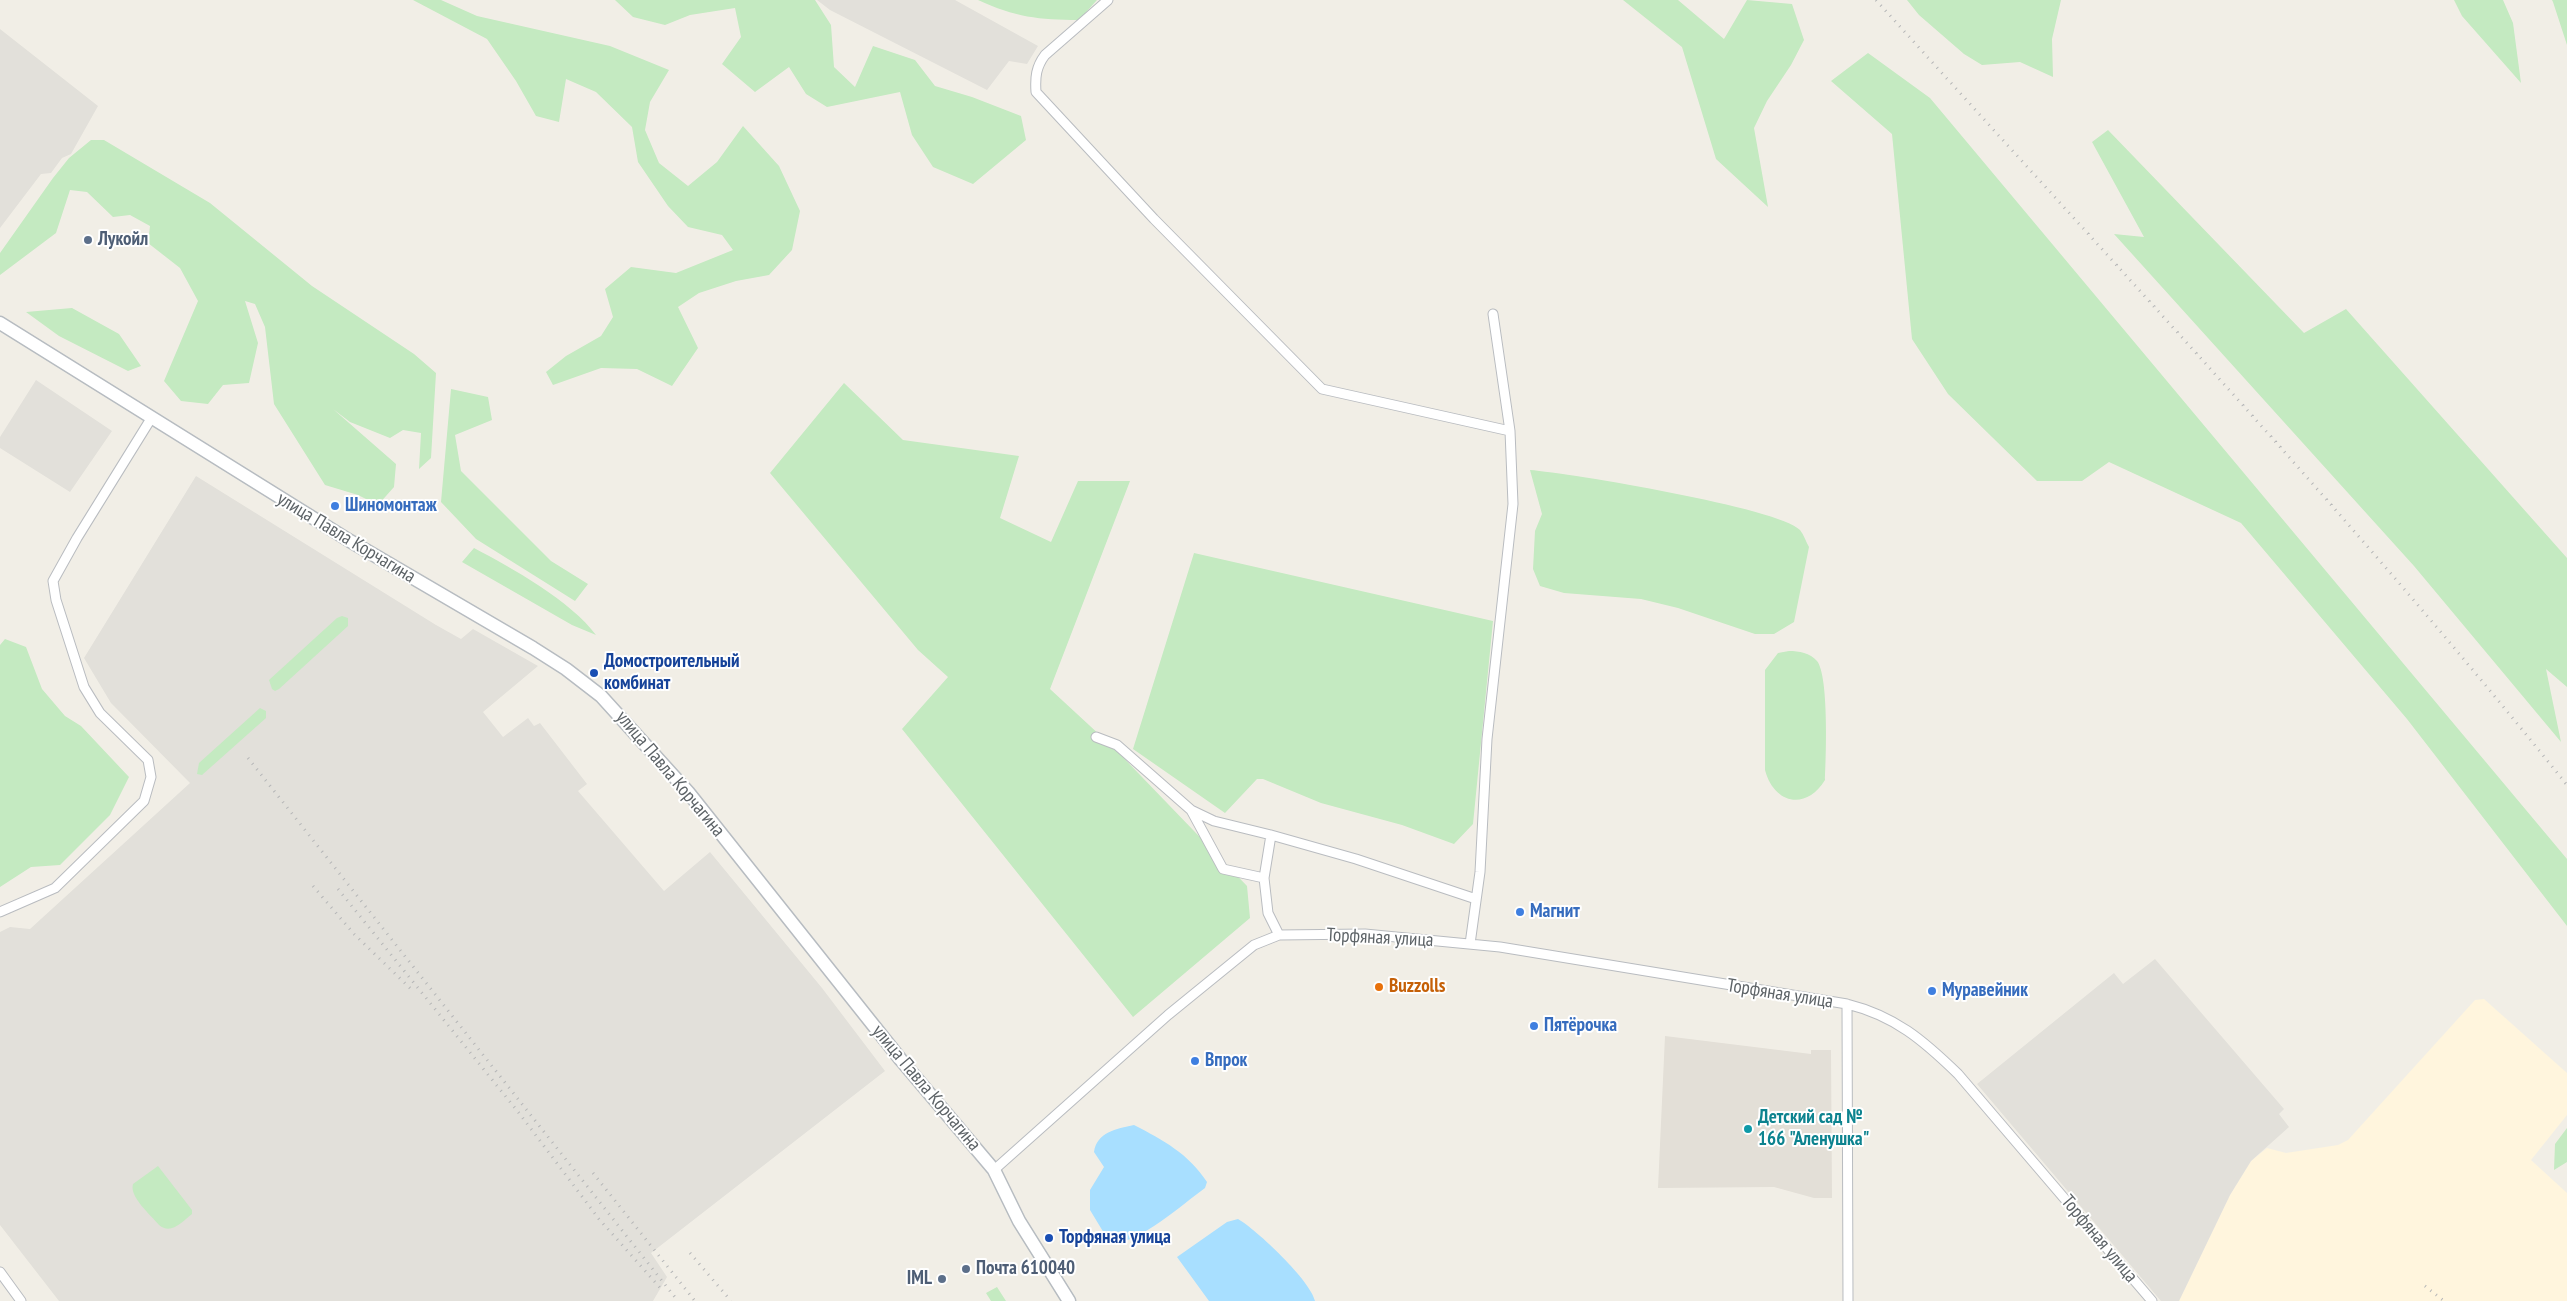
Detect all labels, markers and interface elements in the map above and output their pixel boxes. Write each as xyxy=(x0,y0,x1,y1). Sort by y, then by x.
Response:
place label: Лукойл xyxy=(98,229,148,251)
marker: Лукойл xyxy=(82,234,94,246)
street label: улица Павла Корчагина xyxy=(273,488,419,588)
place label: Шиномонтаж xyxy=(345,495,437,517)
marker: Шиномонтаж xyxy=(329,500,341,512)
place label: Домостроительный комбинат xyxy=(604,651,740,695)
marker: Домостроительный комбинат xyxy=(588,667,600,679)
street label: улица Павла Корчагина xyxy=(611,706,729,842)
place label: Магнит xyxy=(1530,901,1580,923)
marker: Магнит xyxy=(1514,906,1526,918)
street label: Торфяная улица xyxy=(1326,924,1434,952)
street label: Торфяная улица xyxy=(1725,974,1835,1014)
place label: Buzzolls xyxy=(1389,976,1446,998)
place label: Муравейник xyxy=(1942,980,2028,1002)
marker: Buzzolls xyxy=(1373,981,1385,993)
marker: Муравейник xyxy=(1926,985,1938,997)
place label: Пятёрочка xyxy=(1544,1015,1617,1037)
street label: улица Павла Корчагина xyxy=(867,1020,985,1156)
marker: Пятёрочка xyxy=(1528,1020,1540,1032)
place label: Впрок xyxy=(1205,1050,1247,1072)
marker: Впрок xyxy=(1189,1055,1201,1067)
place label: Детский сад № 166 "Аленушка" xyxy=(1758,1107,1869,1151)
marker: Детский сад № 166 "Аленушка" xyxy=(1742,1123,1754,1135)
street label: Торфяная улица xyxy=(2056,1191,2142,1287)
place label: Торфяная улица xyxy=(1059,1227,1171,1249)
marker: Торфяная улица xyxy=(1043,1232,1055,1244)
place label: Почта 610040 xyxy=(976,1258,1075,1280)
marker: Почта 610040 xyxy=(960,1263,972,1275)
place label: IML xyxy=(907,1268,932,1290)
marker: IML xyxy=(936,1273,948,1285)

